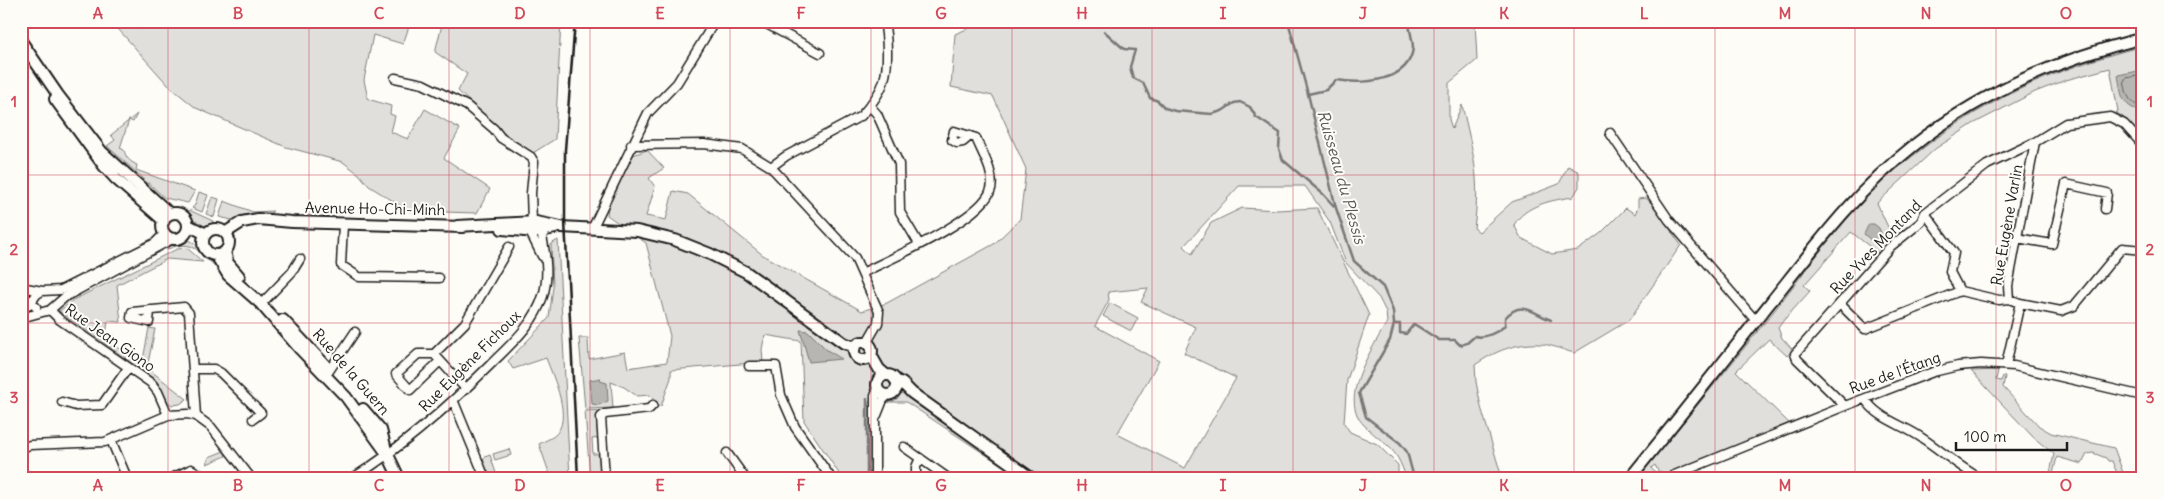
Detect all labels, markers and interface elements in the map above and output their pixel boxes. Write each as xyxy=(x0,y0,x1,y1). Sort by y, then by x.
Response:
text: A xyxy=(93,3,103,23)
text: B xyxy=(233,3,244,23)
text: C xyxy=(374,3,385,23)
text: D xyxy=(514,3,526,23)
text: E xyxy=(655,3,665,23)
text: F xyxy=(796,3,806,23)
text: G xyxy=(935,3,947,23)
text: H xyxy=(1076,3,1088,23)
text: I xyxy=(1220,3,1227,23)
text: J xyxy=(1359,3,1368,23)
text: K xyxy=(1499,3,1509,23)
text: L xyxy=(1640,3,1649,23)
text: M xyxy=(1779,3,1792,23)
text: N xyxy=(1920,3,1932,23)
text: O xyxy=(2060,3,2072,23)
text: 1 xyxy=(11,91,17,111)
text: 1 xyxy=(2147,91,2153,111)
water label: Ruisseau du Plessis xyxy=(1313,108,1371,247)
street label: Rue Eugène Varlin xyxy=(1986,163,2027,287)
street label: Rue Yves Montand xyxy=(1826,196,1925,298)
street label: Avenue Ho-Chi-Minh xyxy=(305,198,446,219)
text: 2 xyxy=(10,239,19,259)
text: 2 xyxy=(2146,239,2155,259)
street label: Rue Jean Giono xyxy=(61,299,159,376)
street label: Rue Eugène Fichoux xyxy=(415,305,525,416)
street label: Rue de la Guern xyxy=(309,325,394,419)
street label: Rue de l'Étang xyxy=(1847,347,1943,398)
text: 3 xyxy=(9,387,19,407)
text: 3 xyxy=(2145,387,2155,407)
scale bar xyxy=(1956,419,2068,451)
text: 100 m xyxy=(1964,427,2006,446)
text: A xyxy=(93,475,103,495)
text: B xyxy=(233,475,244,495)
text: C xyxy=(374,475,385,495)
text: D xyxy=(514,475,526,495)
text: E xyxy=(655,475,665,495)
text: F xyxy=(796,475,806,495)
text: G xyxy=(935,475,947,495)
text: H xyxy=(1076,475,1088,495)
text: I xyxy=(1220,475,1227,495)
text: J xyxy=(1359,475,1368,495)
text: K xyxy=(1499,475,1509,495)
text: L xyxy=(1640,475,1649,495)
text: M xyxy=(1779,475,1792,495)
text: N xyxy=(1920,475,1932,495)
text: O xyxy=(2060,475,2072,495)

